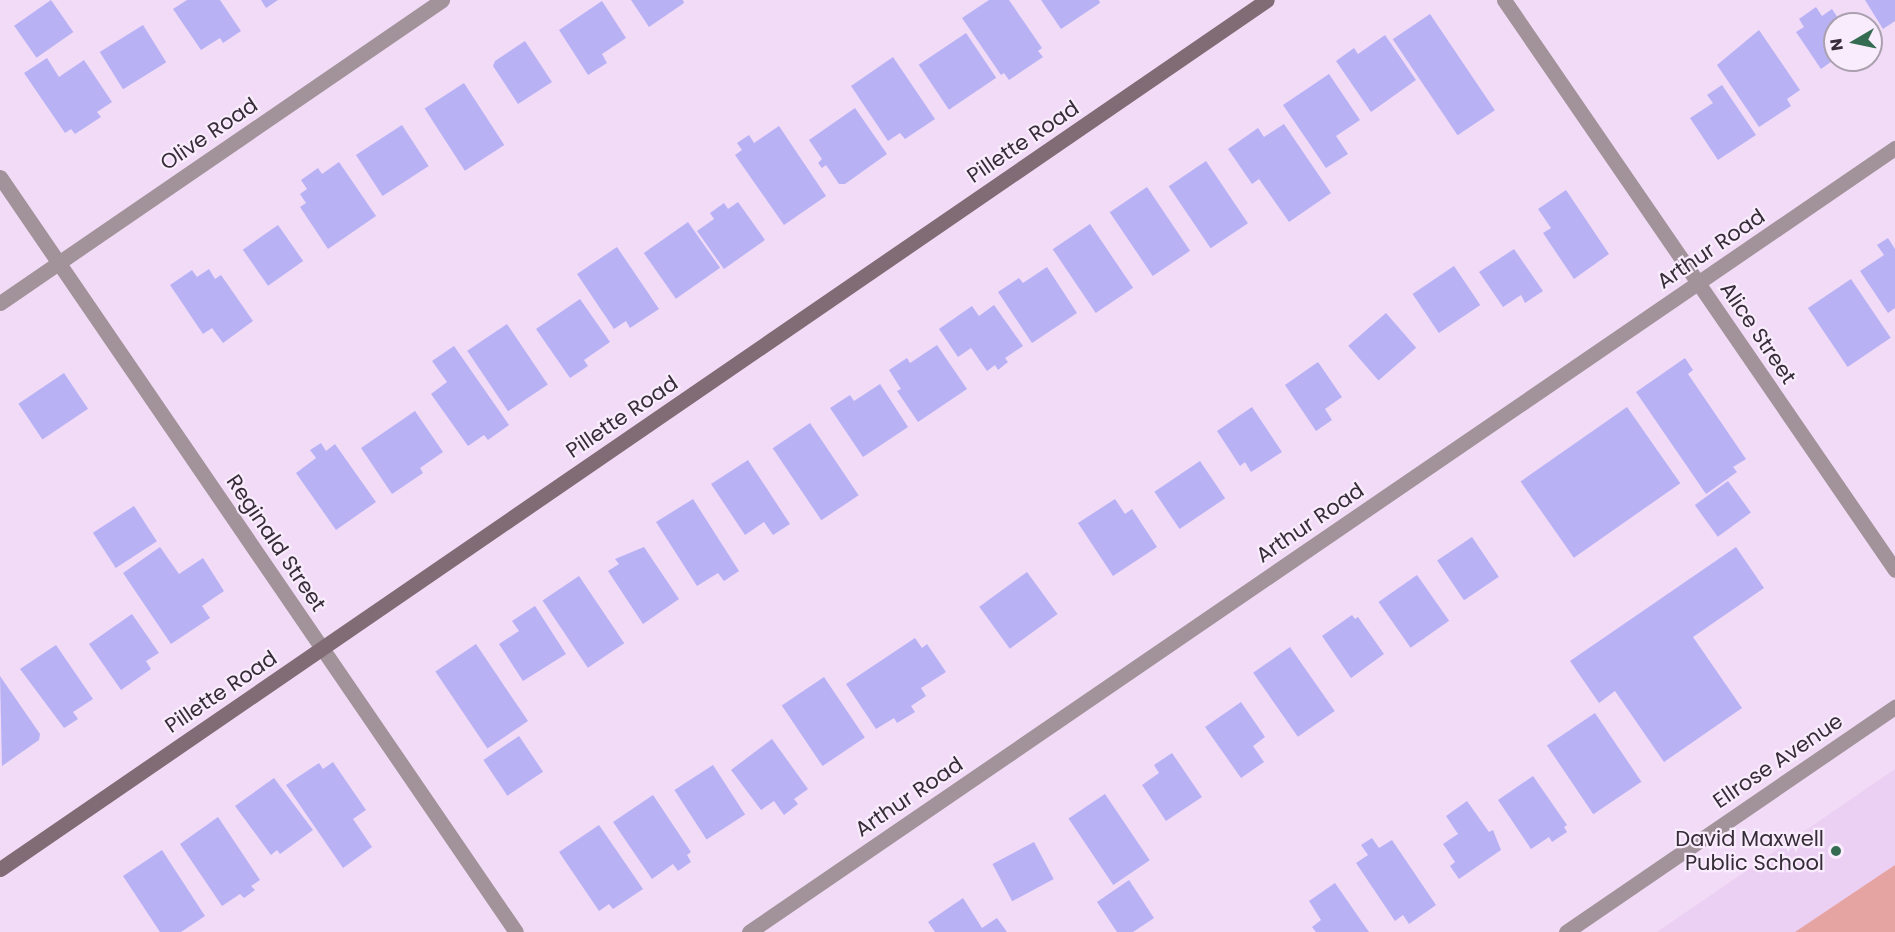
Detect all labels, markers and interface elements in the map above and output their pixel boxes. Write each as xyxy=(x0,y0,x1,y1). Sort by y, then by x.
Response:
north arrow xyxy=(1823,12,1883,72)
text: N xyxy=(1824,37,1849,52)
street label: Olive Road xyxy=(156,92,262,176)
street label: Pillette Road xyxy=(962,95,1084,189)
street label: Arthur Road xyxy=(1652,204,1770,294)
street label: Alice Street xyxy=(1715,277,1801,389)
street label: Pillette Road xyxy=(561,370,683,464)
street label: Reginald Street xyxy=(221,470,331,616)
street label: Arthur Road xyxy=(1251,478,1369,568)
street label: Pillette Road xyxy=(160,645,282,739)
street label: Ellrose Avenue xyxy=(1708,708,1848,814)
street label: Arthur Road xyxy=(850,752,968,842)
place label: David Maxwell Public School xyxy=(1675,826,1824,876)
marker: David Maxwell Public School xyxy=(1829,844,1843,858)

